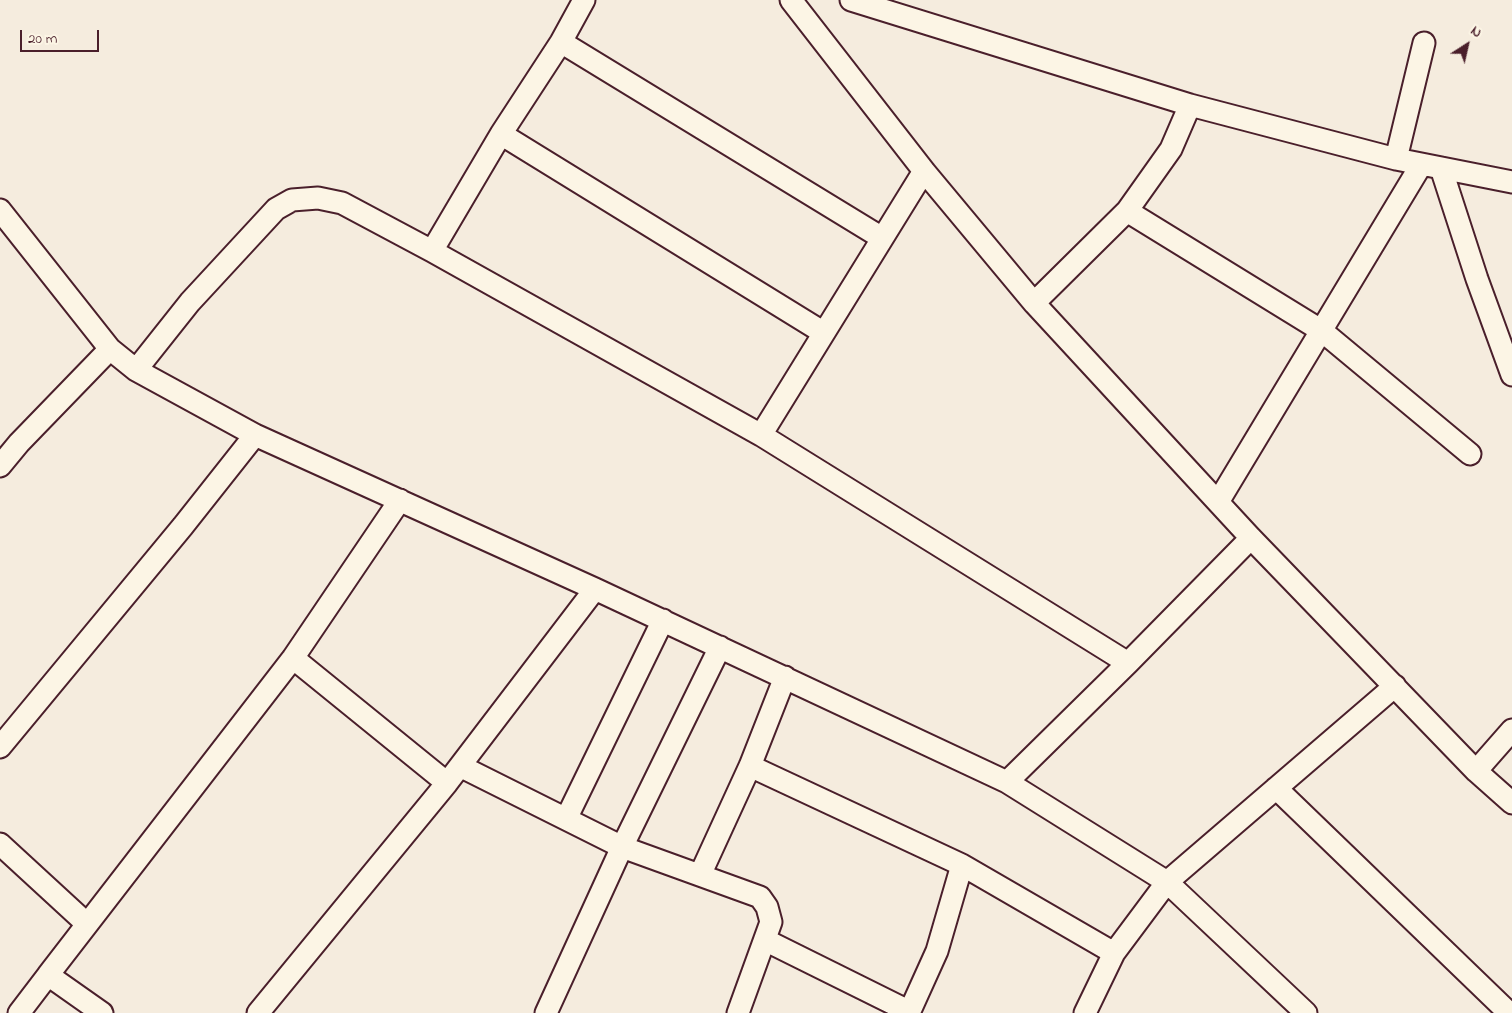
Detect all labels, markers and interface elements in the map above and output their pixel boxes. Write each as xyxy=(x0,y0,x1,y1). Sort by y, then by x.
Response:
scale bar xyxy=(22,20,101,52)
north arrow xyxy=(1442,20,1492,70)
text: N xyxy=(1466,21,1486,44)
text: 20 m xyxy=(28,28,57,50)

